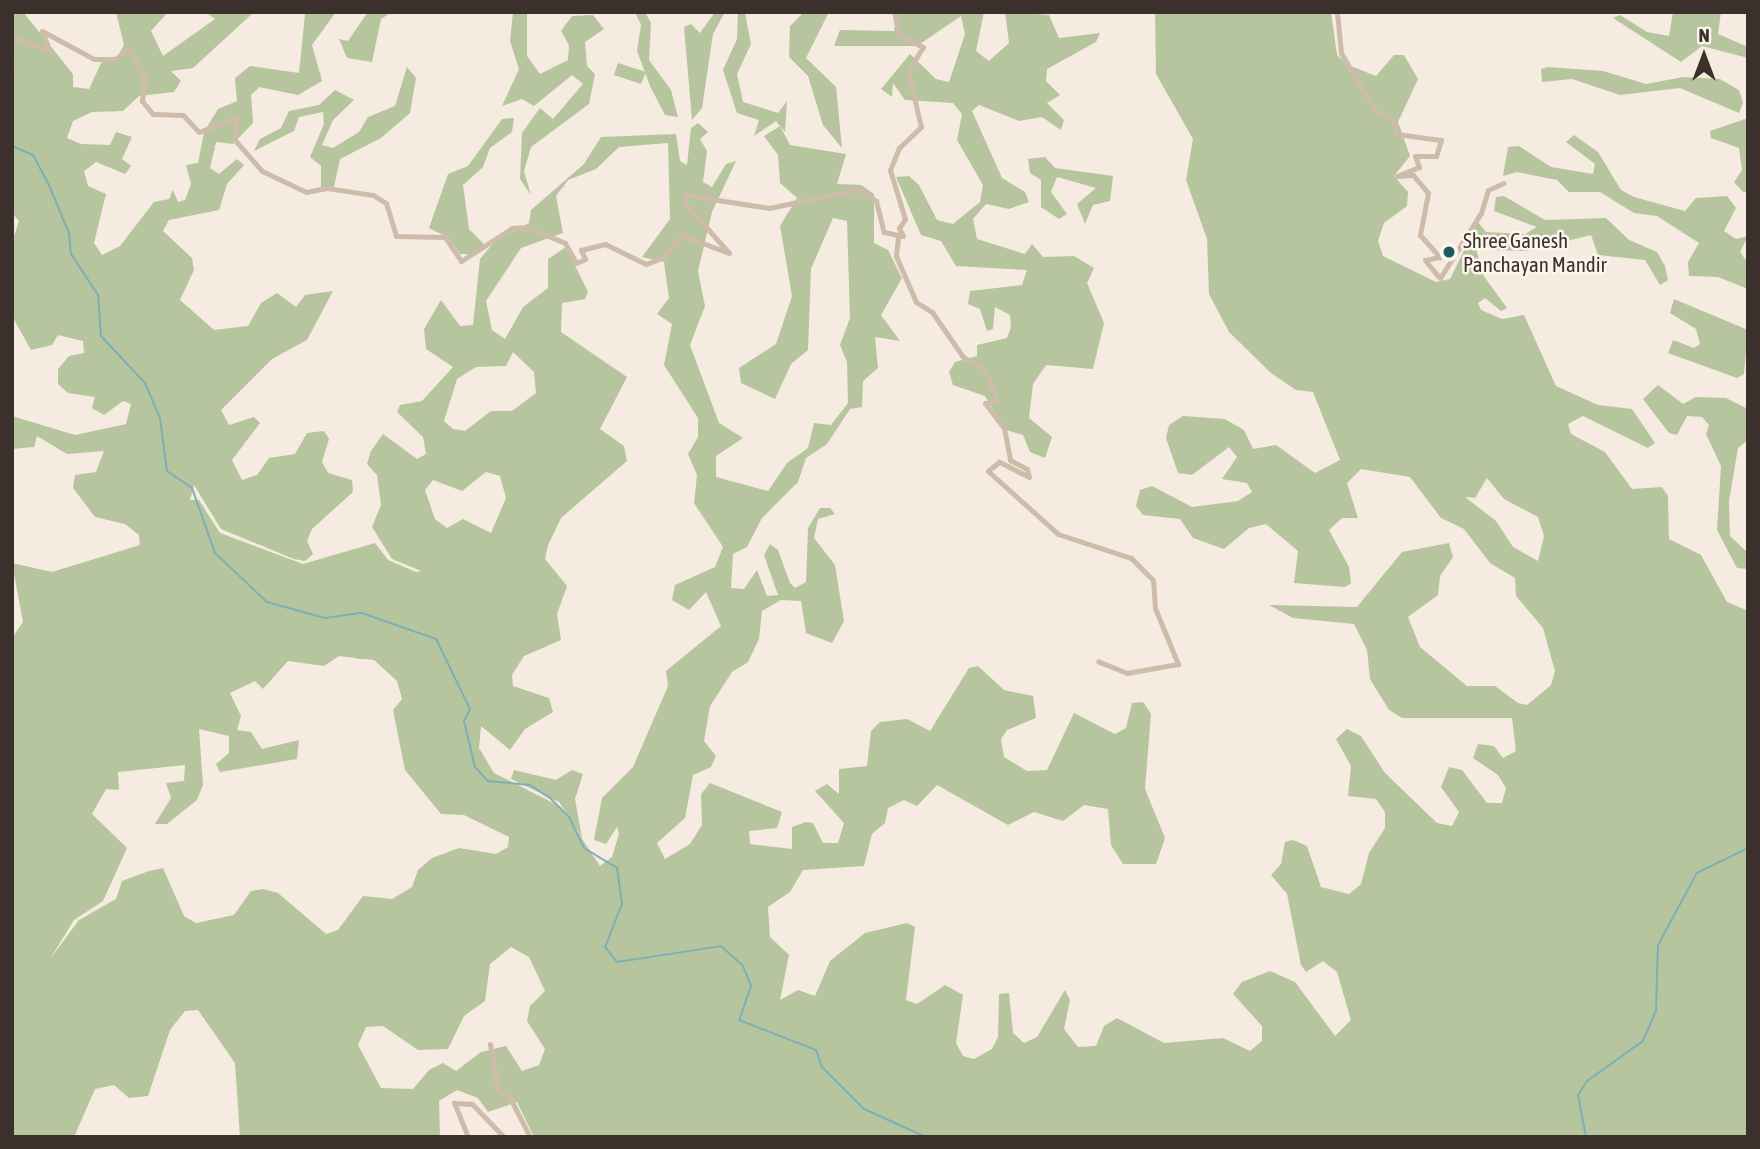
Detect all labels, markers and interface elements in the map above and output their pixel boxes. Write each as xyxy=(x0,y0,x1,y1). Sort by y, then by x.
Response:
north arrow xyxy=(1669,21,1739,91)
text: N xyxy=(1698,24,1710,46)
place label: Shree Ganesh Panchayan Mandir xyxy=(1463,227,1607,277)
marker: Shree Ganesh Panchayan Mandir xyxy=(1441,244,1457,260)

